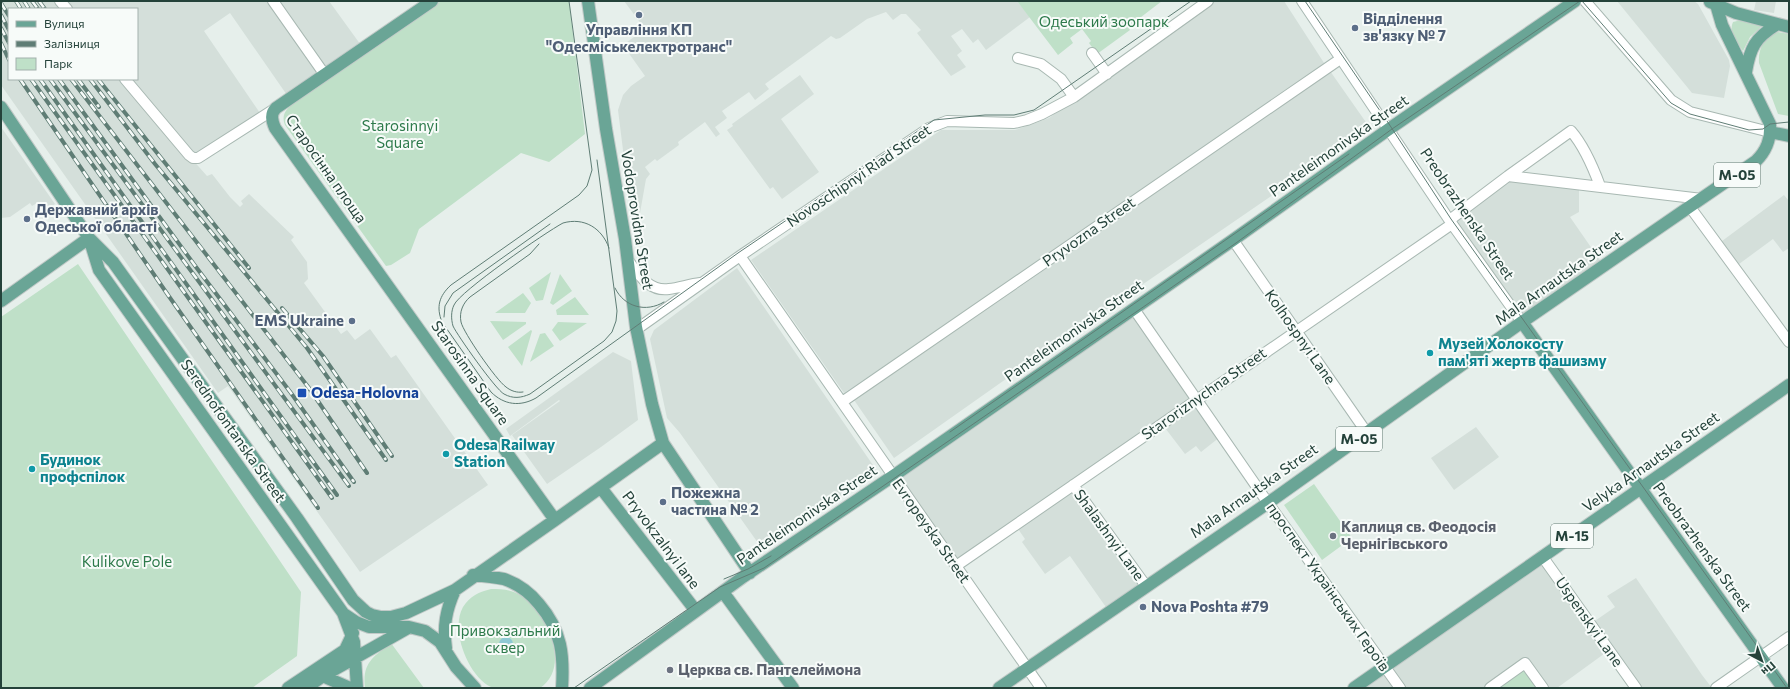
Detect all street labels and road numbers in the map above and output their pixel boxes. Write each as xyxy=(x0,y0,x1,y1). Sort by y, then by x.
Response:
street label: Panteleimonivska Street xyxy=(1265,90,1411,200)
street label: Старосінна площа xyxy=(283,111,371,226)
street label: Novoschipnyi Riad Street xyxy=(783,120,934,230)
street label: Preobrazhenska Street xyxy=(1417,144,1519,283)
street label: Vodoprovidna Street xyxy=(618,149,658,291)
road number: М-05 xyxy=(1714,163,1760,187)
street label: Pryvozna Street xyxy=(1039,193,1138,270)
street label: Mala Arnautska Street xyxy=(1491,226,1626,328)
street label: Panteleimonivska Street xyxy=(1000,275,1146,385)
street label: Kolhospnyi Lane xyxy=(1262,286,1340,387)
street label: Starosinna Square xyxy=(428,317,514,428)
street label: Staroriznychna Street xyxy=(1138,343,1269,443)
street label: Serednofontanska Street xyxy=(178,356,290,505)
street label: Velyka Arnautska Street xyxy=(1579,407,1722,515)
road number: М-05 xyxy=(1336,427,1382,451)
street label: Mala Arnautska Street xyxy=(1186,439,1321,541)
street label: Panteleimonivska Street xyxy=(733,460,880,568)
street label: Evropeyska Street xyxy=(889,475,975,586)
street label: Preobrazhenska Street xyxy=(1650,478,1756,614)
street label: Shalashnyi Lane xyxy=(1071,485,1149,584)
street label: Pryvokzalnyi lane xyxy=(619,487,705,592)
street label: проспект Українських Героїв xyxy=(1264,499,1394,674)
road number: М-15 xyxy=(1551,524,1593,548)
street label: Uspenskyi Lane xyxy=(1552,573,1628,670)

